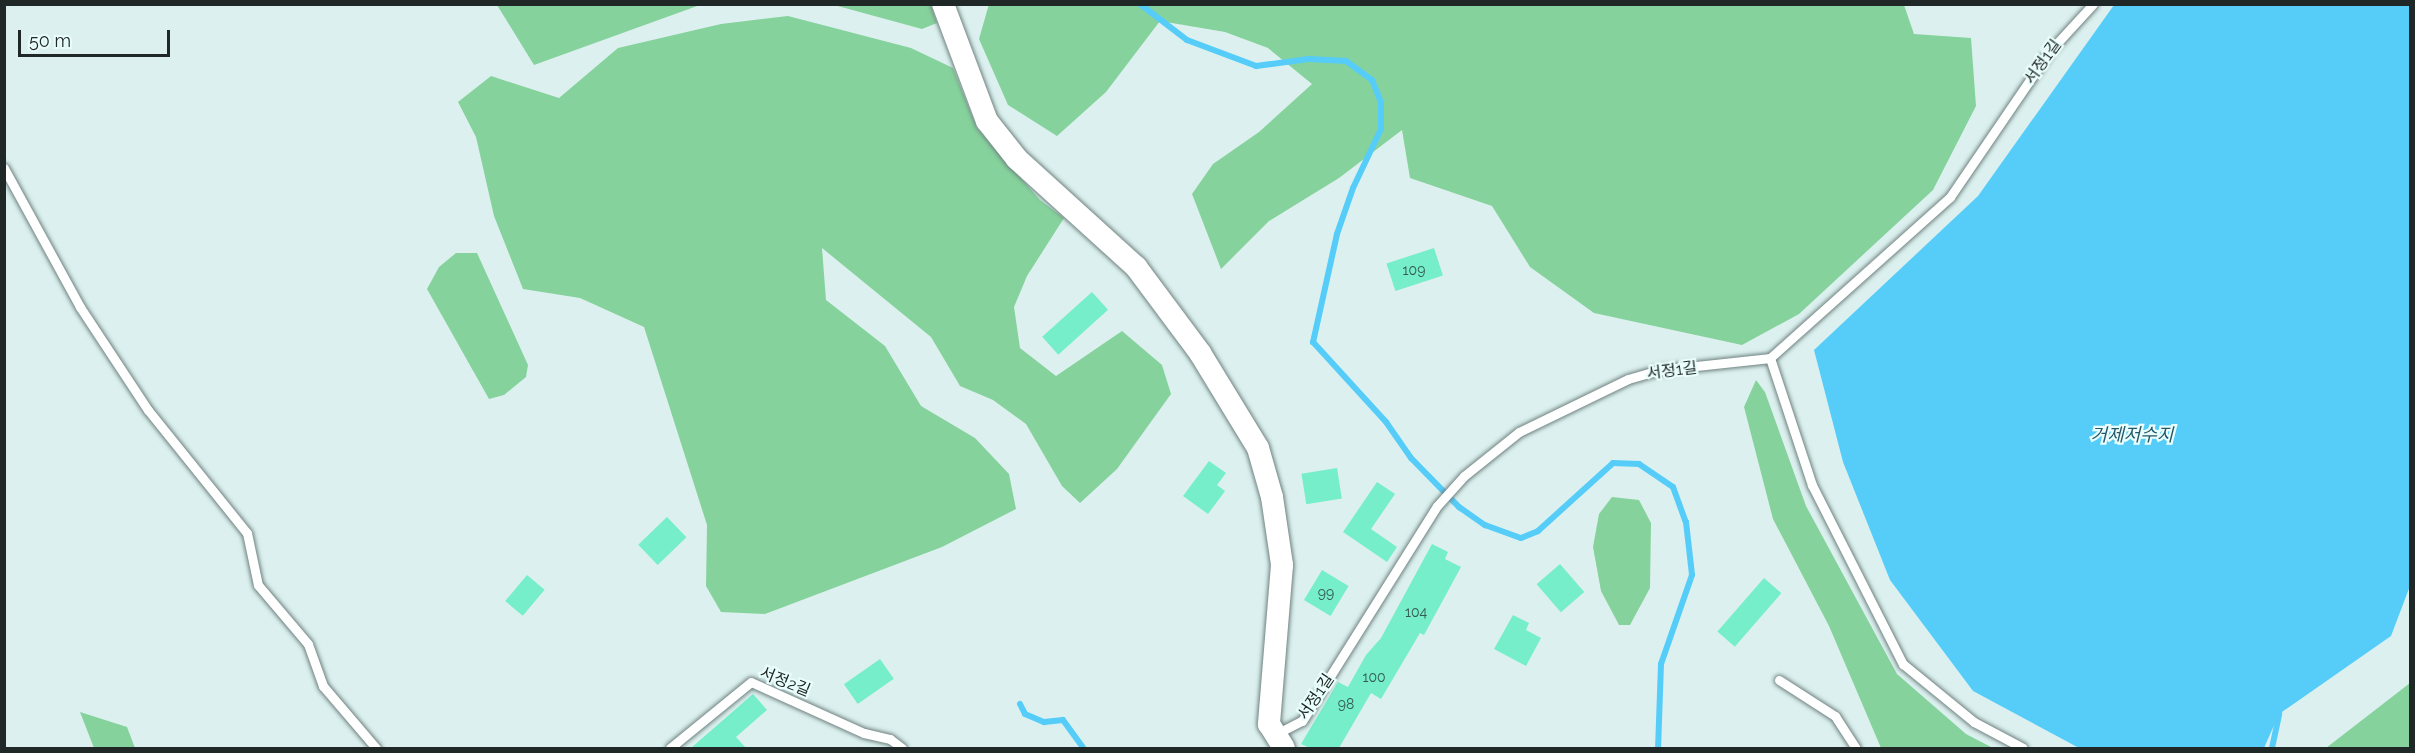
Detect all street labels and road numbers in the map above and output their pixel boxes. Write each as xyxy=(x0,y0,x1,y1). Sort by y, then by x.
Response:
street label: 서정1길 xyxy=(2020,36,2066,88)
street label: 서정1길 xyxy=(1646,358,1698,384)
street label: 서정2길 xyxy=(757,663,813,701)
street label: 서정1길 xyxy=(1294,670,1338,724)

